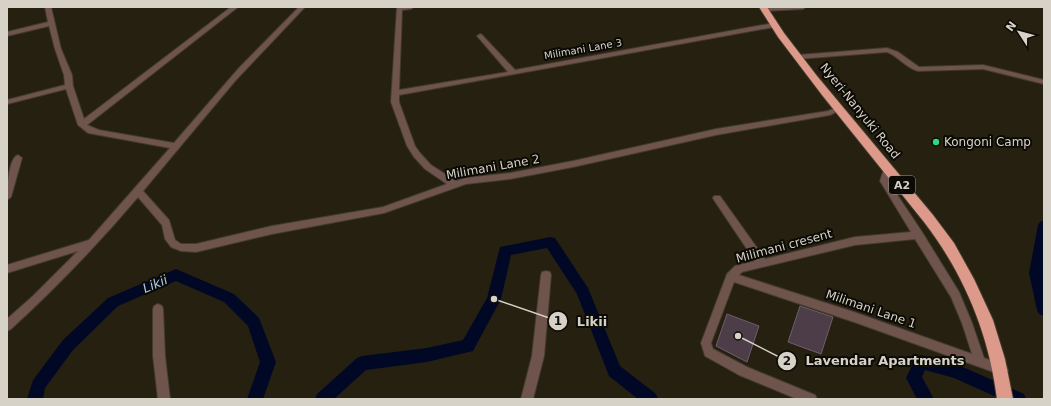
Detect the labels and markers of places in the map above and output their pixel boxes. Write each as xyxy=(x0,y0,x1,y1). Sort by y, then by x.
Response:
place label: Kongoni Camp xyxy=(944,135,1031,149)
marker: Kongoni Camp xyxy=(931,137,941,147)
callout: Likii xyxy=(548,309,615,334)
callout: Lavendar Apartments xyxy=(777,348,972,373)

